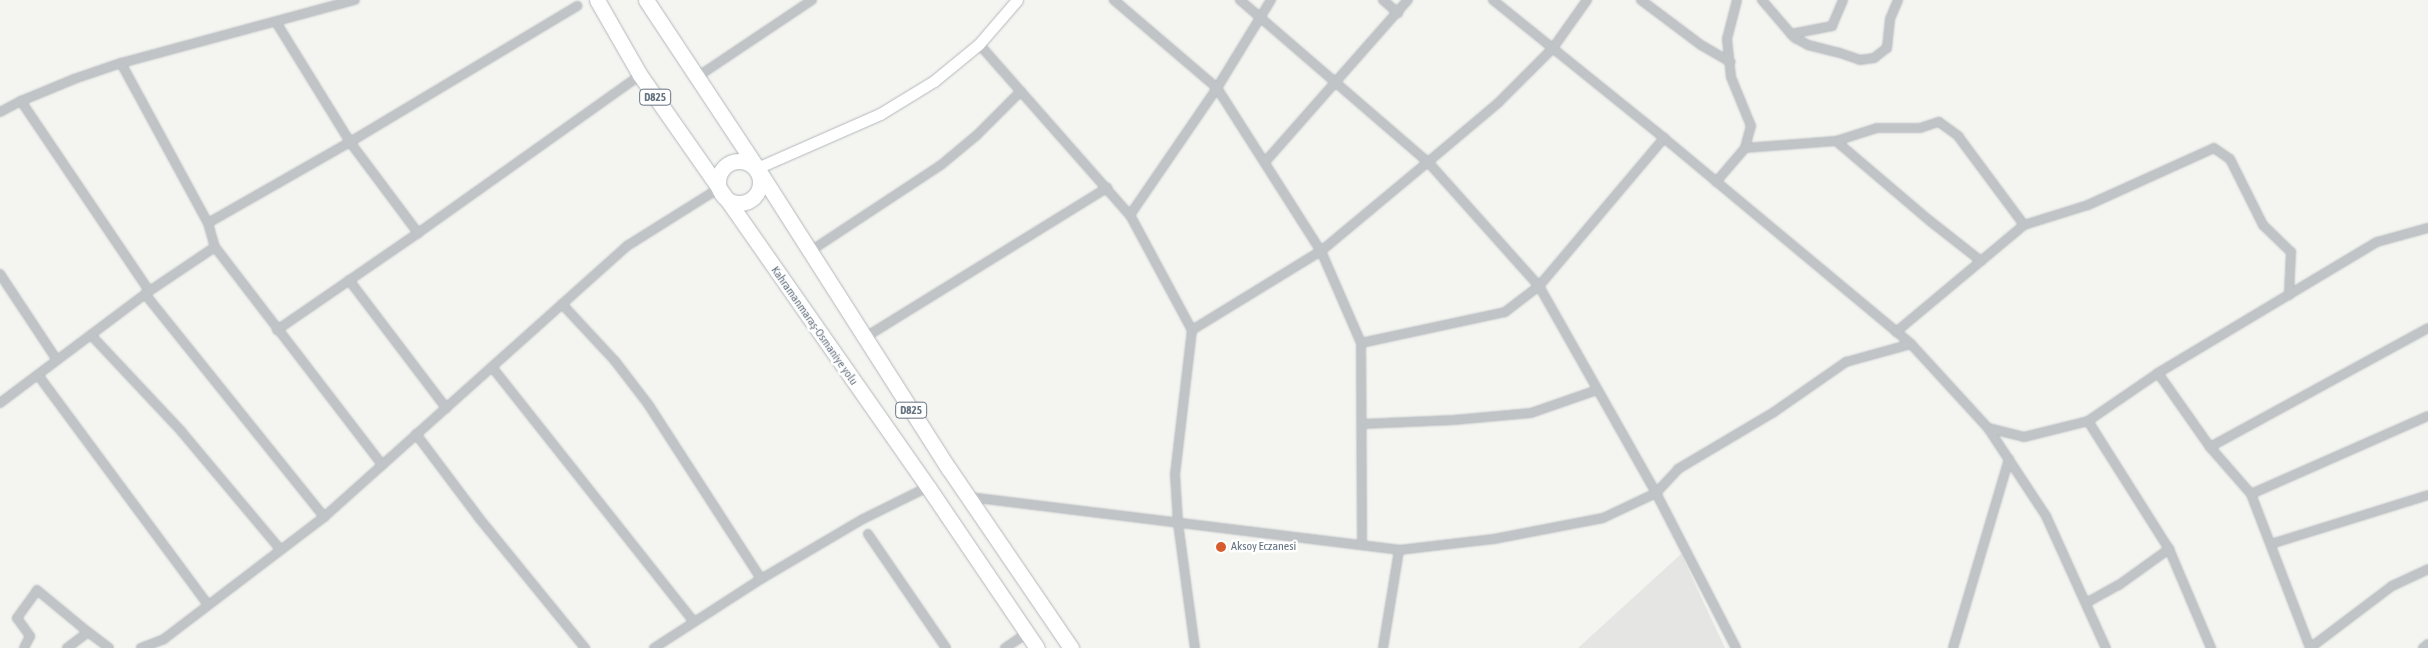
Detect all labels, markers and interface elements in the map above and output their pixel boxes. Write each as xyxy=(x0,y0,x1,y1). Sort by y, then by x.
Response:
road number: D825 xyxy=(639,88,671,105)
street label: Kahramanmaraş-Osmaniye yolu xyxy=(767,264,861,388)
road number: D825 xyxy=(895,402,927,418)
place label: Aksoy Eczanesi xyxy=(1231,540,1296,554)
marker: Aksoy Eczanesi xyxy=(1215,541,1227,553)

